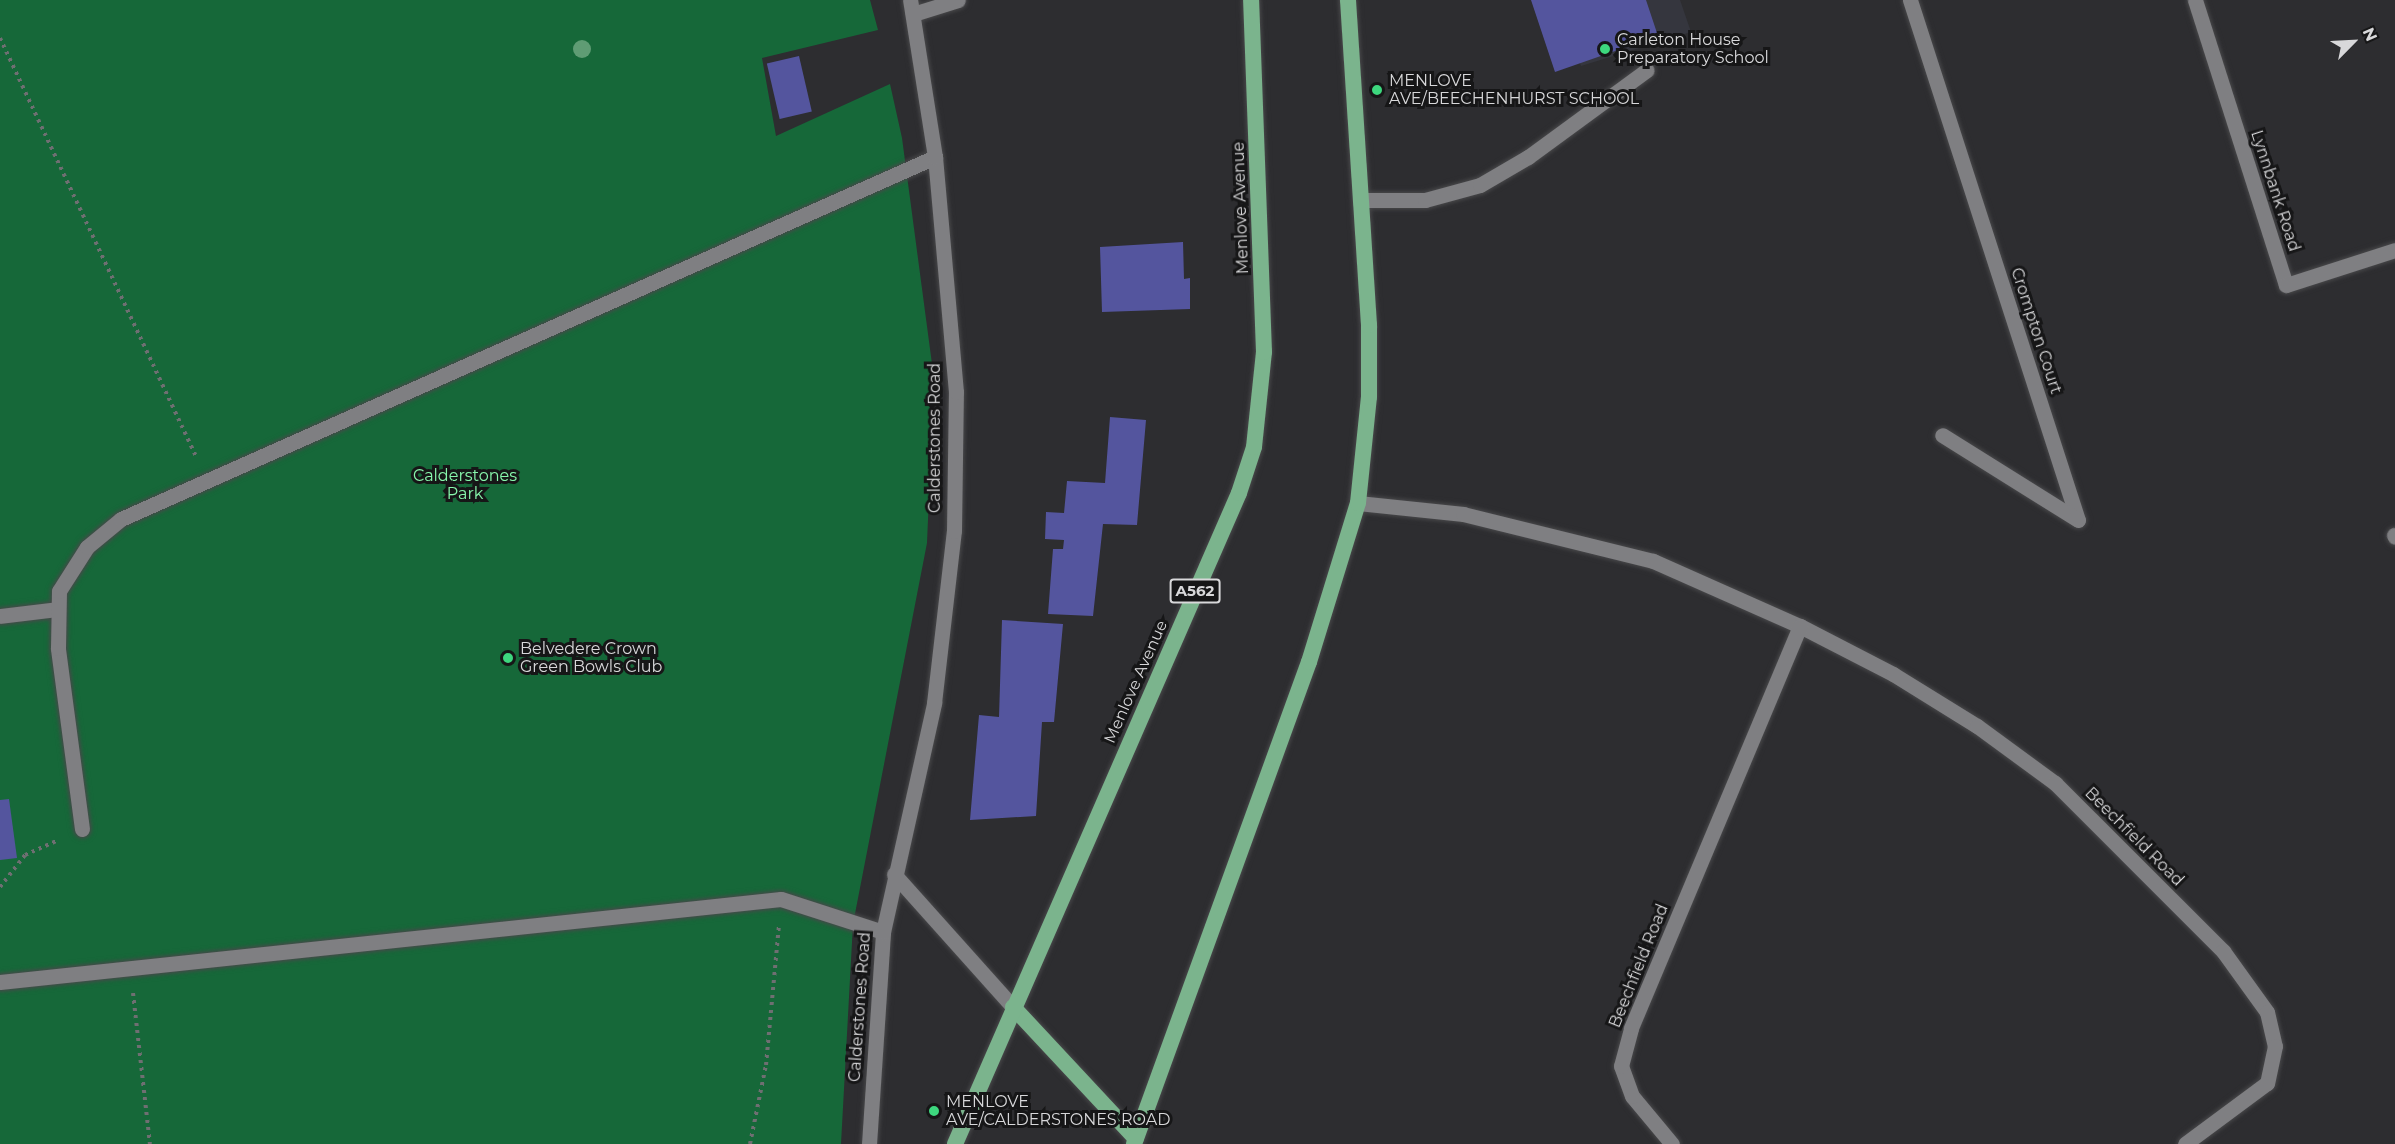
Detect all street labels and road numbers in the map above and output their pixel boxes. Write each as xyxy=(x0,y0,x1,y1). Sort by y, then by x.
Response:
street label: Lynnbank Road xyxy=(2246,128,2304,254)
street label: Menlove Avenue xyxy=(1229,141,1253,275)
street label: Crompton Court xyxy=(2007,265,2065,397)
street label: Calderstones Road xyxy=(925,363,945,513)
road number: A562 xyxy=(1170,579,1220,603)
street label: Menlove Avenue xyxy=(1100,618,1172,746)
street label: Beechfield Road xyxy=(2081,784,2187,890)
street label: Beechfield Road xyxy=(1605,901,1673,1031)
street label: Calderstones Road xyxy=(845,931,875,1083)

